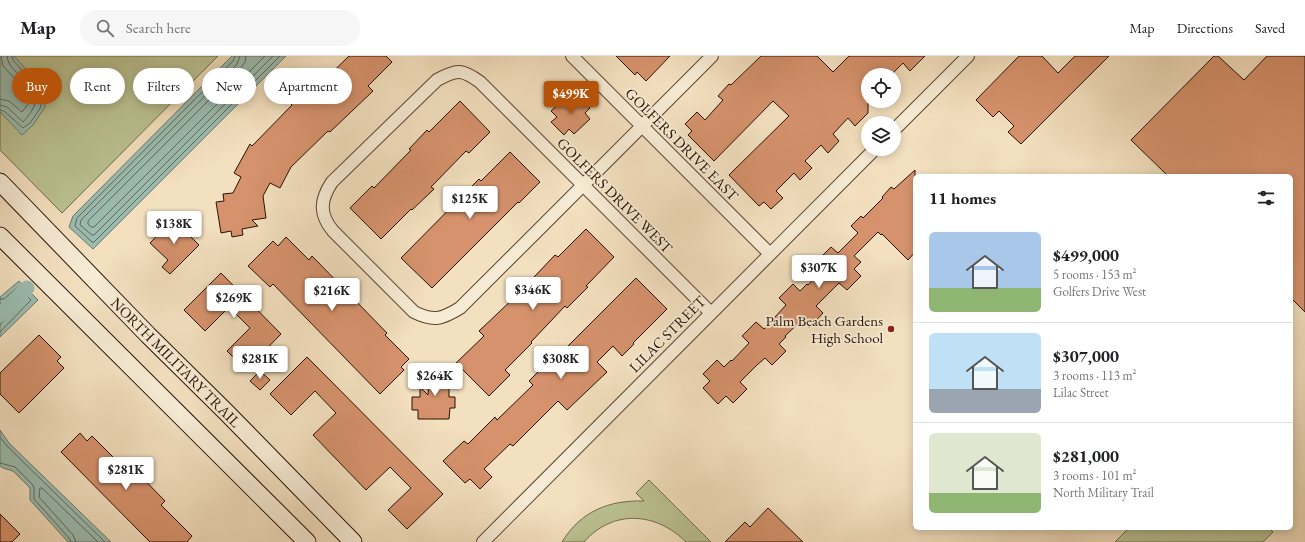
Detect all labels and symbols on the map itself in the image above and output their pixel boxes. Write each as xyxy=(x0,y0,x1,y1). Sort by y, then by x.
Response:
pin: $499K xyxy=(543,81,599,115)
street label: GOLFERS DRIVE EAST xyxy=(621,83,743,205)
street label: GOLFERS DRIVE WEST xyxy=(553,133,677,257)
pin: $125K xyxy=(442,186,498,220)
pin: $138K xyxy=(146,211,202,245)
pin: $307K xyxy=(791,255,847,289)
pin: $346K xyxy=(505,277,561,311)
pin: $216K xyxy=(304,278,360,312)
pin: $269K xyxy=(206,285,262,319)
street label: LILAC STREET xyxy=(625,291,710,376)
street label: NORTH MILITARY TRAIL xyxy=(107,293,245,431)
place label: Palm Beach Gardens High School xyxy=(766,311,883,347)
marker: Palm Beach Gardens High School xyxy=(886,324,896,334)
pin: $281K xyxy=(232,346,288,380)
pin: $308K xyxy=(533,346,589,380)
pin: $264K xyxy=(407,363,463,397)
pin: $281K xyxy=(98,457,154,491)

